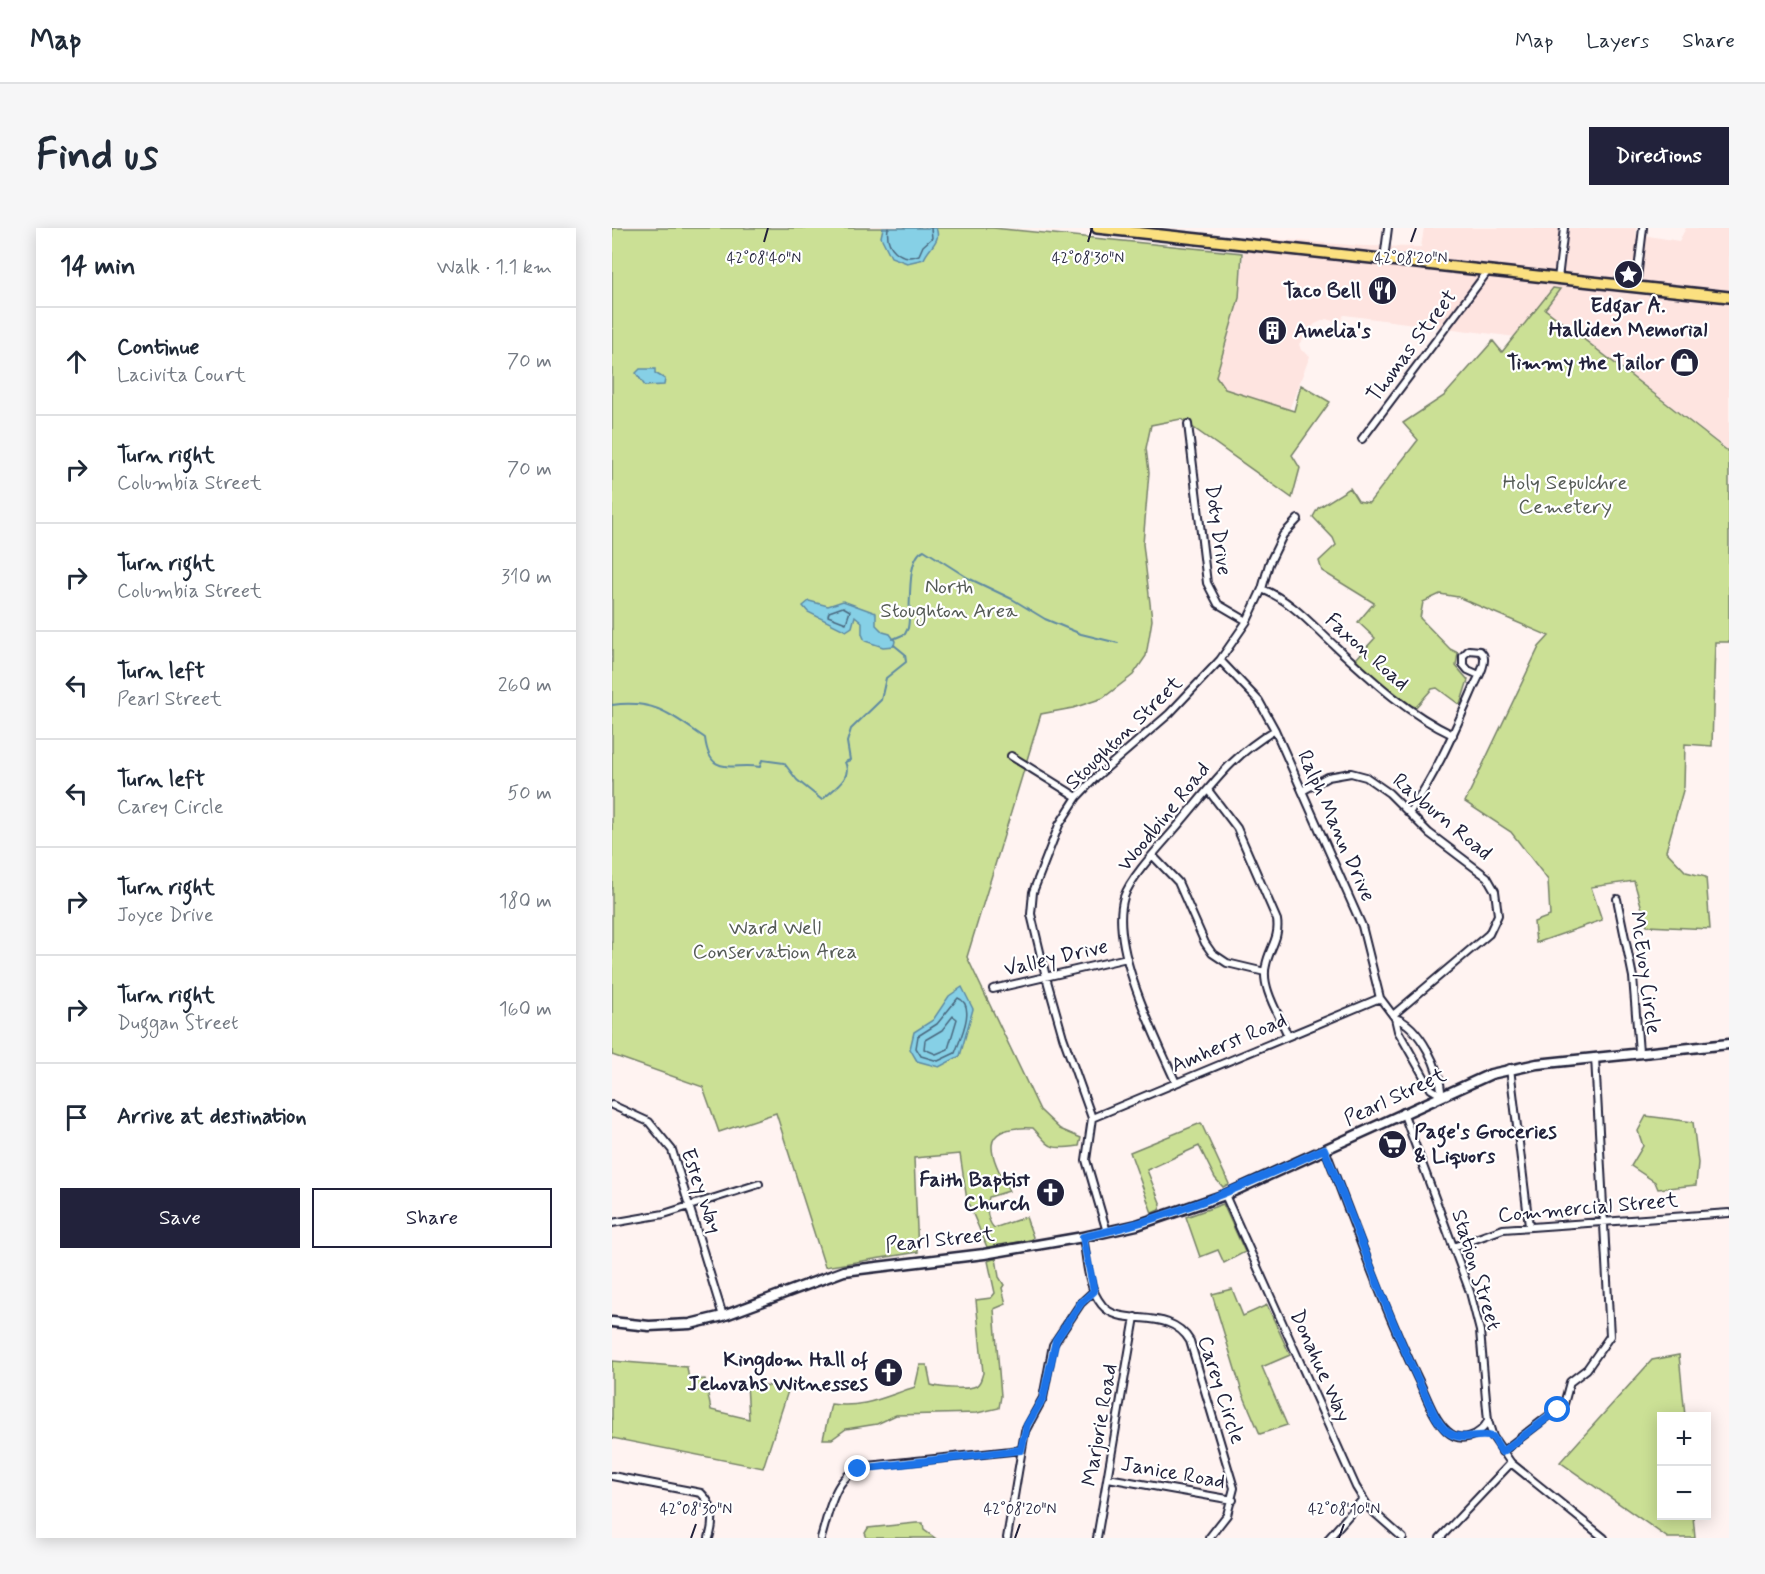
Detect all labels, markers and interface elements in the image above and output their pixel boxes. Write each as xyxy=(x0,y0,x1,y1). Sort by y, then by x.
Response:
text: Map xyxy=(30,23,81,60)
text: Map xyxy=(1515,27,1553,55)
text: Layers xyxy=(1586,27,1649,55)
text: Share xyxy=(1682,27,1735,55)
button: Directions xyxy=(1589,127,1729,185)
text: Find us xyxy=(36,129,158,184)
text: 42°08'40"N xyxy=(727,249,801,269)
text: 42°08'30"N xyxy=(1052,249,1124,269)
text: 42°08'20"N xyxy=(1375,249,1447,269)
text: 14 min xyxy=(60,250,136,284)
text: Walk · 1.1 km xyxy=(437,254,552,281)
place icon: Edgar A. Halliden Memorial xyxy=(1612,259,1644,291)
restaurant icon: Taco Bell xyxy=(1366,275,1398,307)
place label: Taco Bell xyxy=(1283,277,1361,305)
street label: Thomas Street xyxy=(1360,284,1464,408)
place label: Edgar A. Halliden Memorial xyxy=(1549,292,1707,344)
building icon: Amelia's xyxy=(1257,315,1289,347)
place label: Amelia's xyxy=(1294,317,1372,345)
text: Continue xyxy=(117,334,199,362)
icon: ahead xyxy=(60,345,93,378)
shop icon: Timmy the Tailor xyxy=(1669,347,1701,379)
text: 70 m xyxy=(507,348,552,375)
place label: Timmy the Tailor xyxy=(1507,349,1665,377)
text: Lacivita Court xyxy=(117,362,246,389)
text: Turn right xyxy=(117,442,215,470)
icon: right xyxy=(60,453,93,486)
text: 70 m xyxy=(507,456,552,483)
park label: Holy Sepulchre Cemetery xyxy=(1502,469,1628,521)
text: Columbia Street xyxy=(117,470,262,497)
street label: Doty Drive xyxy=(1198,483,1238,577)
text: Turn right xyxy=(117,550,215,578)
icon: right xyxy=(60,561,93,594)
text: 310 m xyxy=(501,564,552,591)
park label: North Stoughton Area xyxy=(880,573,1018,626)
text: Columbia Street xyxy=(117,578,262,605)
street label: Faxon Road xyxy=(1319,607,1415,697)
text: Turn left xyxy=(117,658,205,686)
icon: left xyxy=(60,669,93,702)
street label: Stoughton Street xyxy=(1059,669,1190,797)
text: 260 m xyxy=(498,672,552,699)
text: Pearl Street xyxy=(117,686,222,713)
street label: Ralph Mann Drive xyxy=(1290,746,1382,906)
street label: Woodbine Road xyxy=(1111,756,1217,878)
text: Turn left xyxy=(117,766,205,794)
street label: Rayburn Road xyxy=(1386,767,1498,867)
icon: left xyxy=(60,777,93,810)
text: 50 m xyxy=(507,780,552,807)
text: Carey Circle xyxy=(117,794,224,821)
text: Turn right xyxy=(117,874,215,902)
icon: right xyxy=(60,885,93,918)
text: 180 m xyxy=(499,888,552,915)
text: Joyce Drive xyxy=(117,902,214,929)
street label: McEvoy Circle xyxy=(1622,910,1668,1036)
park label: Ward Well Conservation Area xyxy=(693,914,857,966)
street label: Valley Drive xyxy=(1001,932,1111,984)
text: Turn right xyxy=(117,982,215,1010)
icon: right xyxy=(60,993,93,1026)
text: 160 m xyxy=(499,996,552,1023)
street label: Amherst Road xyxy=(1167,1006,1291,1080)
text: Duggan Street xyxy=(117,1010,239,1037)
street label: Pearl Street xyxy=(1339,1061,1451,1133)
icon: arrive xyxy=(60,1101,93,1134)
text: Arrive at destination xyxy=(117,1103,307,1131)
place label: Page's Groceries & Liquors xyxy=(1414,1118,1558,1170)
supermarket icon: Page's Groceries & Liquors xyxy=(1377,1128,1409,1160)
street label: Estey Way xyxy=(673,1145,729,1237)
place label: Faith Baptist Church xyxy=(919,1166,1030,1218)
church icon: Faith Baptist Church xyxy=(1035,1176,1067,1208)
street label: Commercial Street xyxy=(1497,1186,1680,1230)
button: Save xyxy=(60,1188,300,1248)
button: Share xyxy=(312,1188,552,1248)
street label: Station Street xyxy=(1444,1206,1508,1334)
street label: Pearl Street xyxy=(884,1220,997,1260)
street label: Donahue Way xyxy=(1283,1305,1357,1427)
street label: Carey Circle xyxy=(1190,1332,1252,1448)
place label: Kingdom Hall of Jehovahs Witnesses xyxy=(687,1346,869,1398)
church icon: Kingdom Hall of Jehovahs Witnesses xyxy=(873,1356,905,1388)
street label: Marjorie Road xyxy=(1075,1362,1125,1488)
route start xyxy=(1544,1396,1570,1422)
map controls xyxy=(1657,1412,1711,1520)
button: + xyxy=(1657,1412,1711,1466)
street label: Janice Road xyxy=(1119,1450,1227,1496)
route end xyxy=(844,1455,870,1481)
button: − xyxy=(1657,1466,1711,1520)
text: 42°08'30"N xyxy=(660,1500,732,1520)
text: 42°08'20"N xyxy=(984,1500,1056,1520)
text: 42°08'10"N xyxy=(1308,1500,1380,1520)

